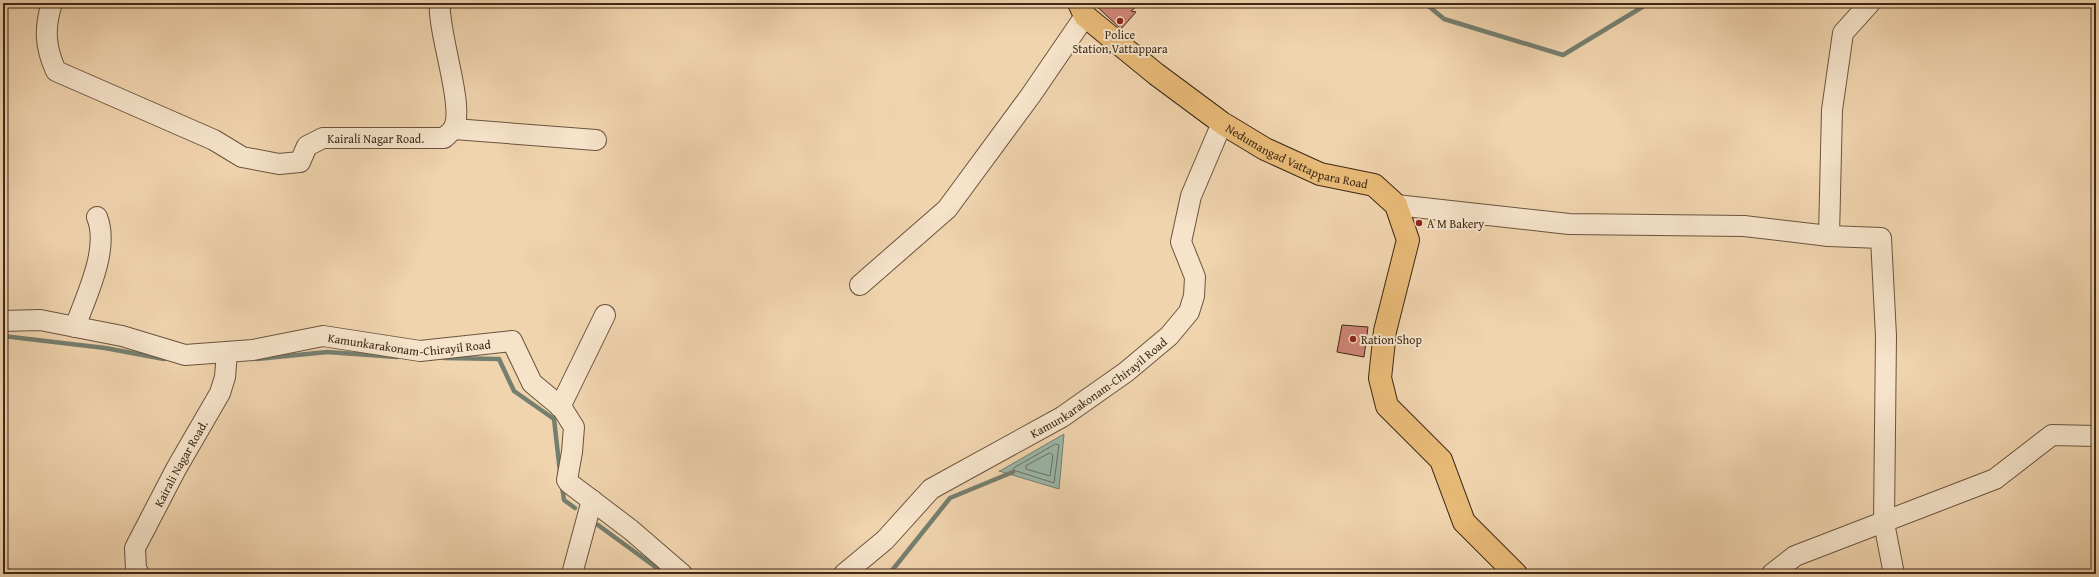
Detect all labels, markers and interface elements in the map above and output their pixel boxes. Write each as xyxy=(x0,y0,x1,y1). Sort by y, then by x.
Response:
marker: Police Station,Vattappara xyxy=(1115,16,1125,26)
place label: Police Station,Vattappara xyxy=(1072,26,1168,57)
street label: Nedumangad Vattappara Road xyxy=(1223,119,1370,192)
street label: Kairali Nagar Road. xyxy=(327,130,424,147)
place label: A M Bakery xyxy=(1427,215,1484,232)
marker: A M Bakery xyxy=(1414,218,1424,228)
street label: Kamunkarakonam-Chirayil Road xyxy=(327,328,492,360)
place label: Ration Shop xyxy=(1361,331,1422,348)
street label: Kamunkarakonam-Chirayil Road xyxy=(1027,333,1171,442)
marker: Ration Shop xyxy=(1348,334,1358,344)
street label: Kairali Nagar Road. xyxy=(149,417,211,510)

